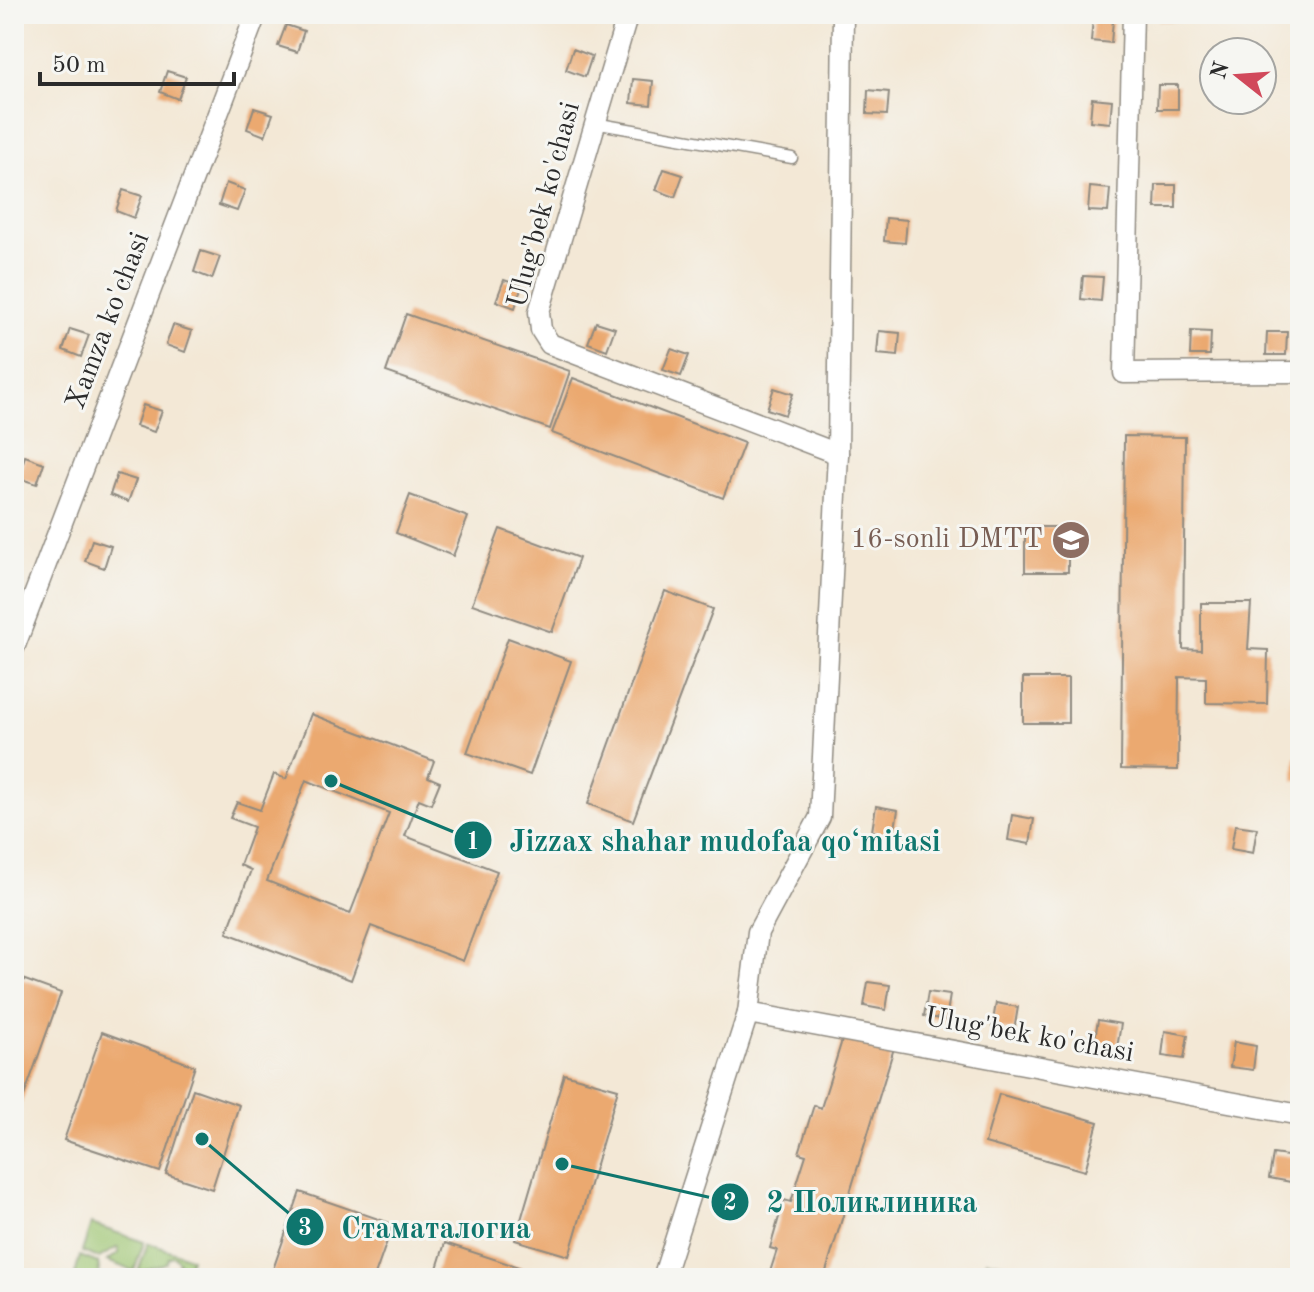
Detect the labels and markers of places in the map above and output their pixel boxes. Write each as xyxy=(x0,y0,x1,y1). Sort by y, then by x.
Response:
school or university icon: 16-sonli DMTT xyxy=(1050,519,1092,561)
place label: 16-sonli DMTT xyxy=(851,526,1043,554)
callout: Jizzax shahar mudofaa qoʻmitasi xyxy=(453,813,957,867)
callout: 2 Поликлиника xyxy=(710,1175,993,1229)
callout: Стаматалогиа xyxy=(285,1200,547,1254)

